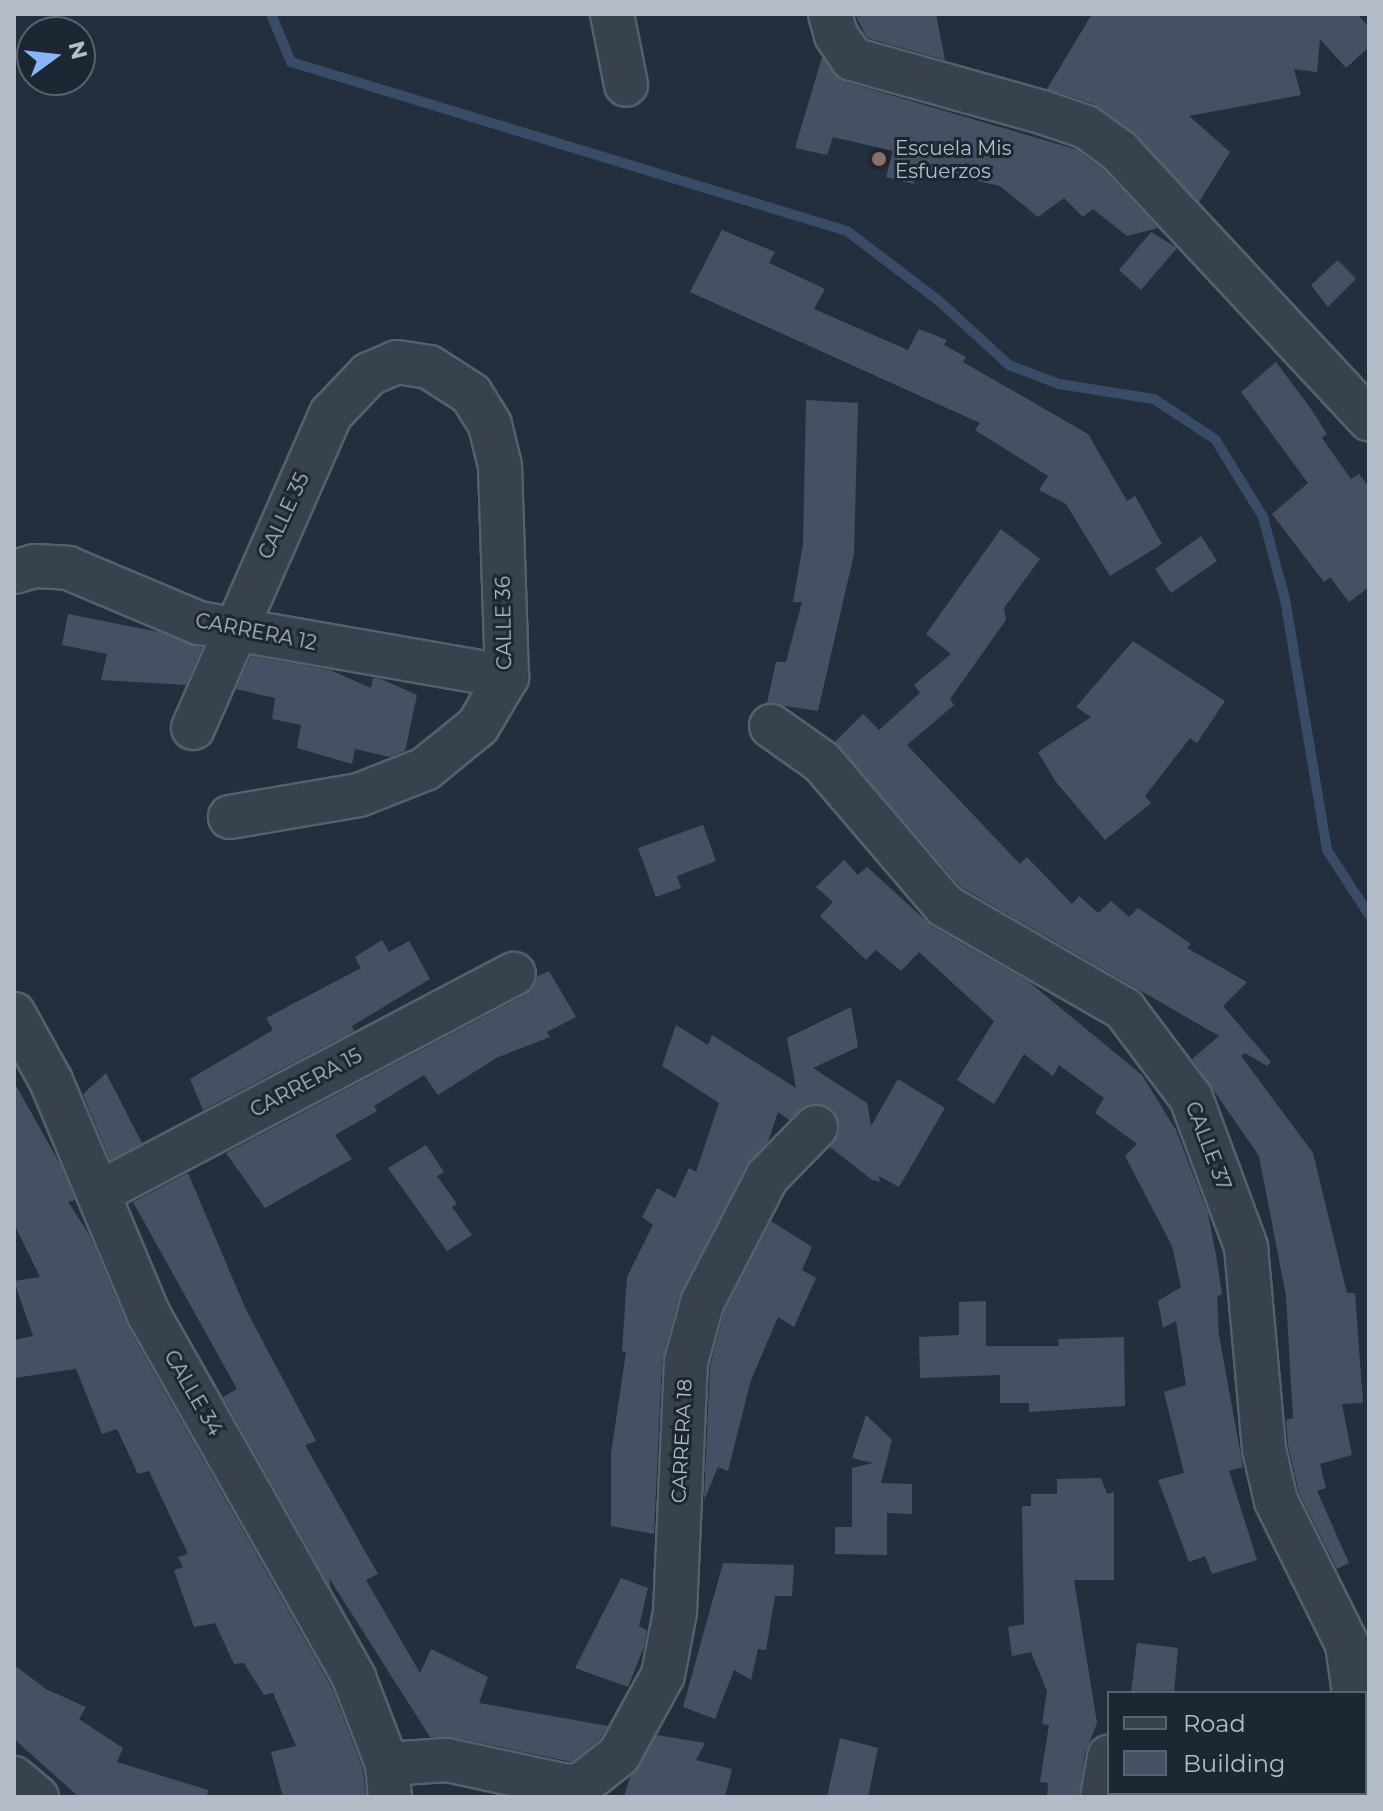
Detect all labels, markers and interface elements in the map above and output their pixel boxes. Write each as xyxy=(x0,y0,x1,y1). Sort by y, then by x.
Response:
north arrow xyxy=(16,16,96,96)
text: N xyxy=(62,38,93,62)
place label: Escuela Mis Esfuerzos xyxy=(895,136,1011,183)
marker: Escuela Mis Esfuerzos xyxy=(870,150,888,168)
street label: CALLE 35 xyxy=(254,469,314,563)
street label: CALLE 36 xyxy=(491,576,517,670)
street label: CARRERA 12 xyxy=(193,608,319,656)
street label: CARRERA 15 xyxy=(246,1044,366,1122)
street label: CALLE 37 xyxy=(1180,1098,1236,1194)
street label: CALLE 34 xyxy=(159,1346,227,1440)
street label: CARRERA 18 xyxy=(667,1378,697,1504)
legend xyxy=(1107,1691,1367,1795)
text: Road xyxy=(1183,1709,1246,1738)
text: Building xyxy=(1183,1749,1286,1778)

